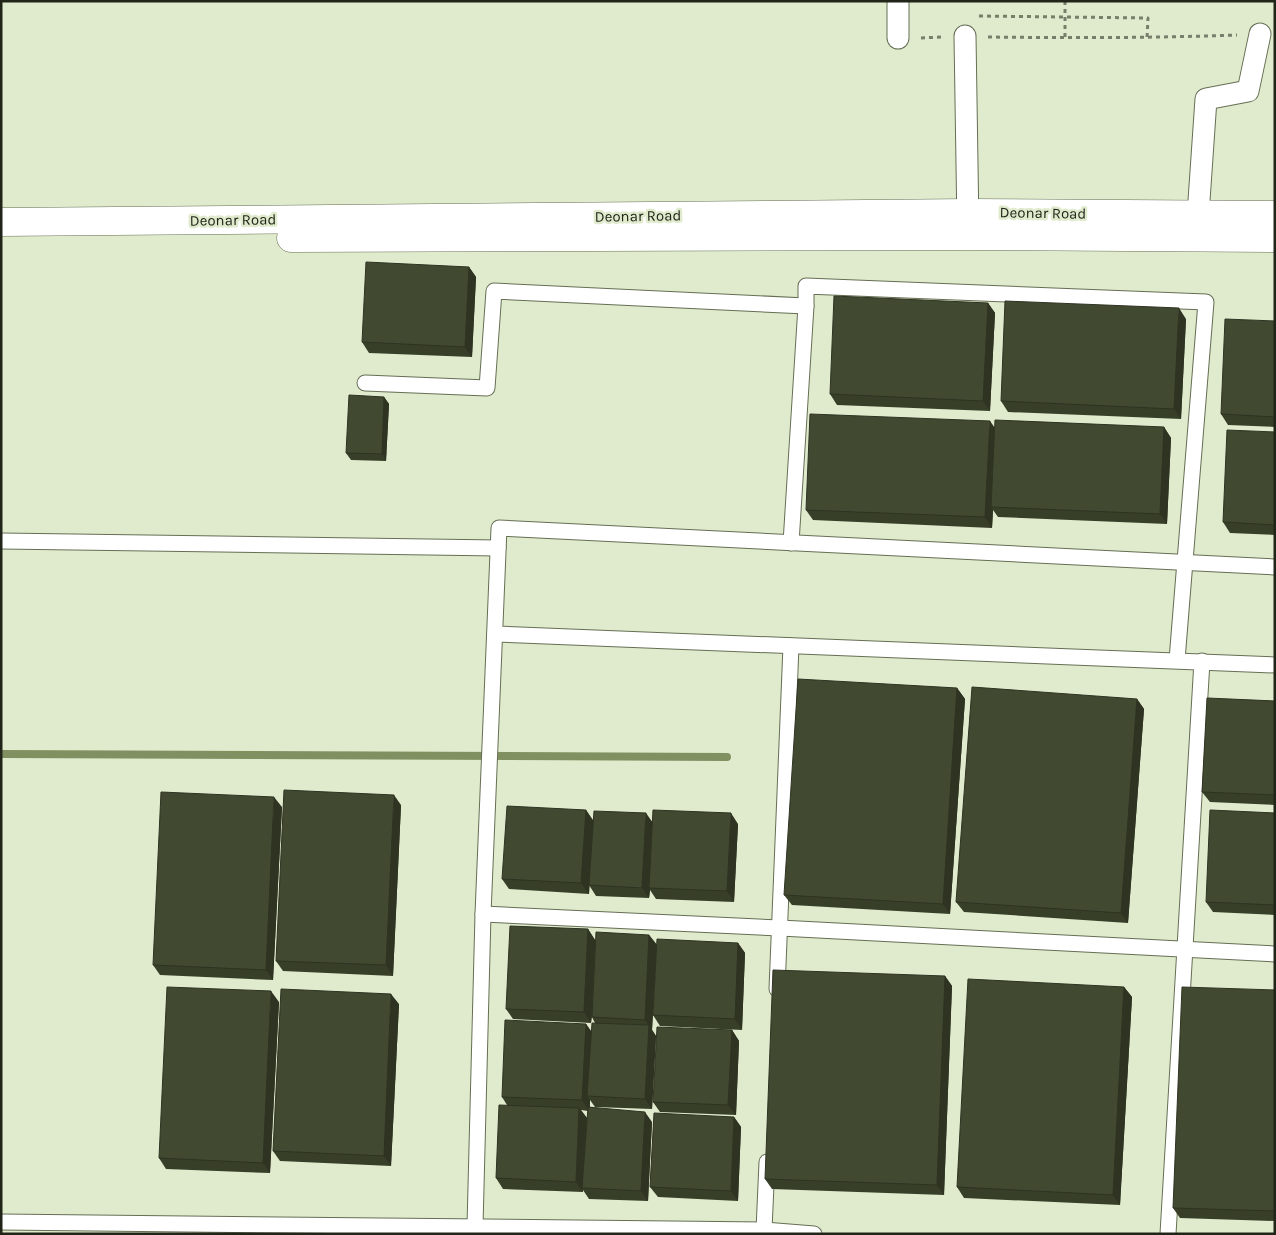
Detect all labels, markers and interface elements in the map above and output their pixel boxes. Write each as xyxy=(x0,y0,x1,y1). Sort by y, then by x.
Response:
street label: Deonar Road xyxy=(1000,203,1086,223)
street label: Deonar Road xyxy=(595,206,681,226)
street label: Deonar Road xyxy=(190,210,276,230)

